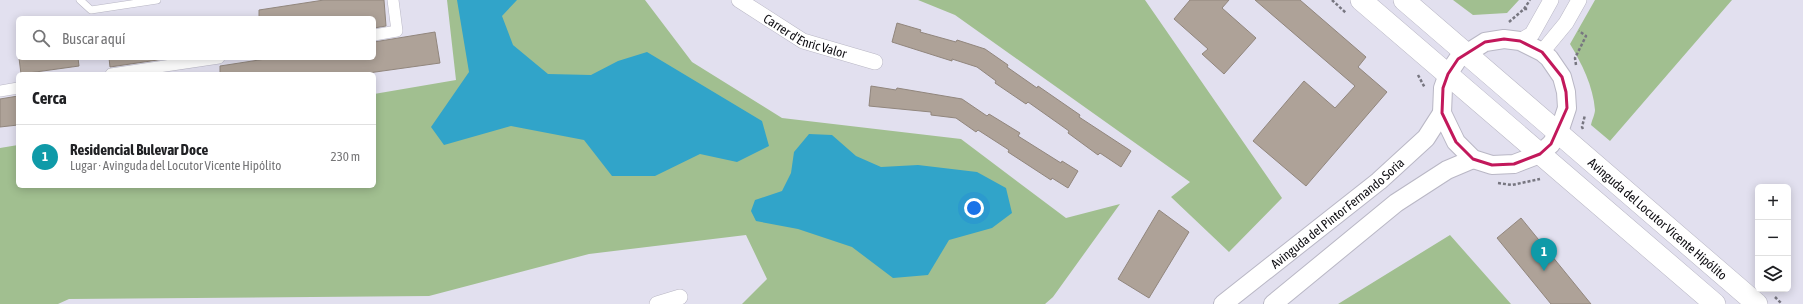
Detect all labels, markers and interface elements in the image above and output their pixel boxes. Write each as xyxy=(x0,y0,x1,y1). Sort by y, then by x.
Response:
street label: Carrer d'Enric Valor xyxy=(761,11,848,61)
search box xyxy=(16,16,376,60)
icon: search xyxy=(30,27,52,49)
text: Buscar aquí xyxy=(62,30,125,47)
text: Cerca xyxy=(32,88,67,108)
text: Residencial Bulevar Doce xyxy=(70,141,208,158)
text: 1 xyxy=(42,149,48,164)
text: 230 m xyxy=(331,149,360,164)
street label: Avinguda del Pintor Fernando Soria xyxy=(1268,155,1407,272)
street label: Avinguda del Locutor Vicente Hipólito xyxy=(1585,155,1730,283)
text: Lugar · Avinguda del Locutor Vicente Hipólito xyxy=(70,158,281,173)
map controls xyxy=(1755,184,1791,292)
button: + xyxy=(1755,184,1791,220)
your location xyxy=(964,198,984,218)
button: − xyxy=(1755,220,1791,256)
pin: 1 xyxy=(1531,238,1557,271)
button: layers xyxy=(1755,256,1791,292)

